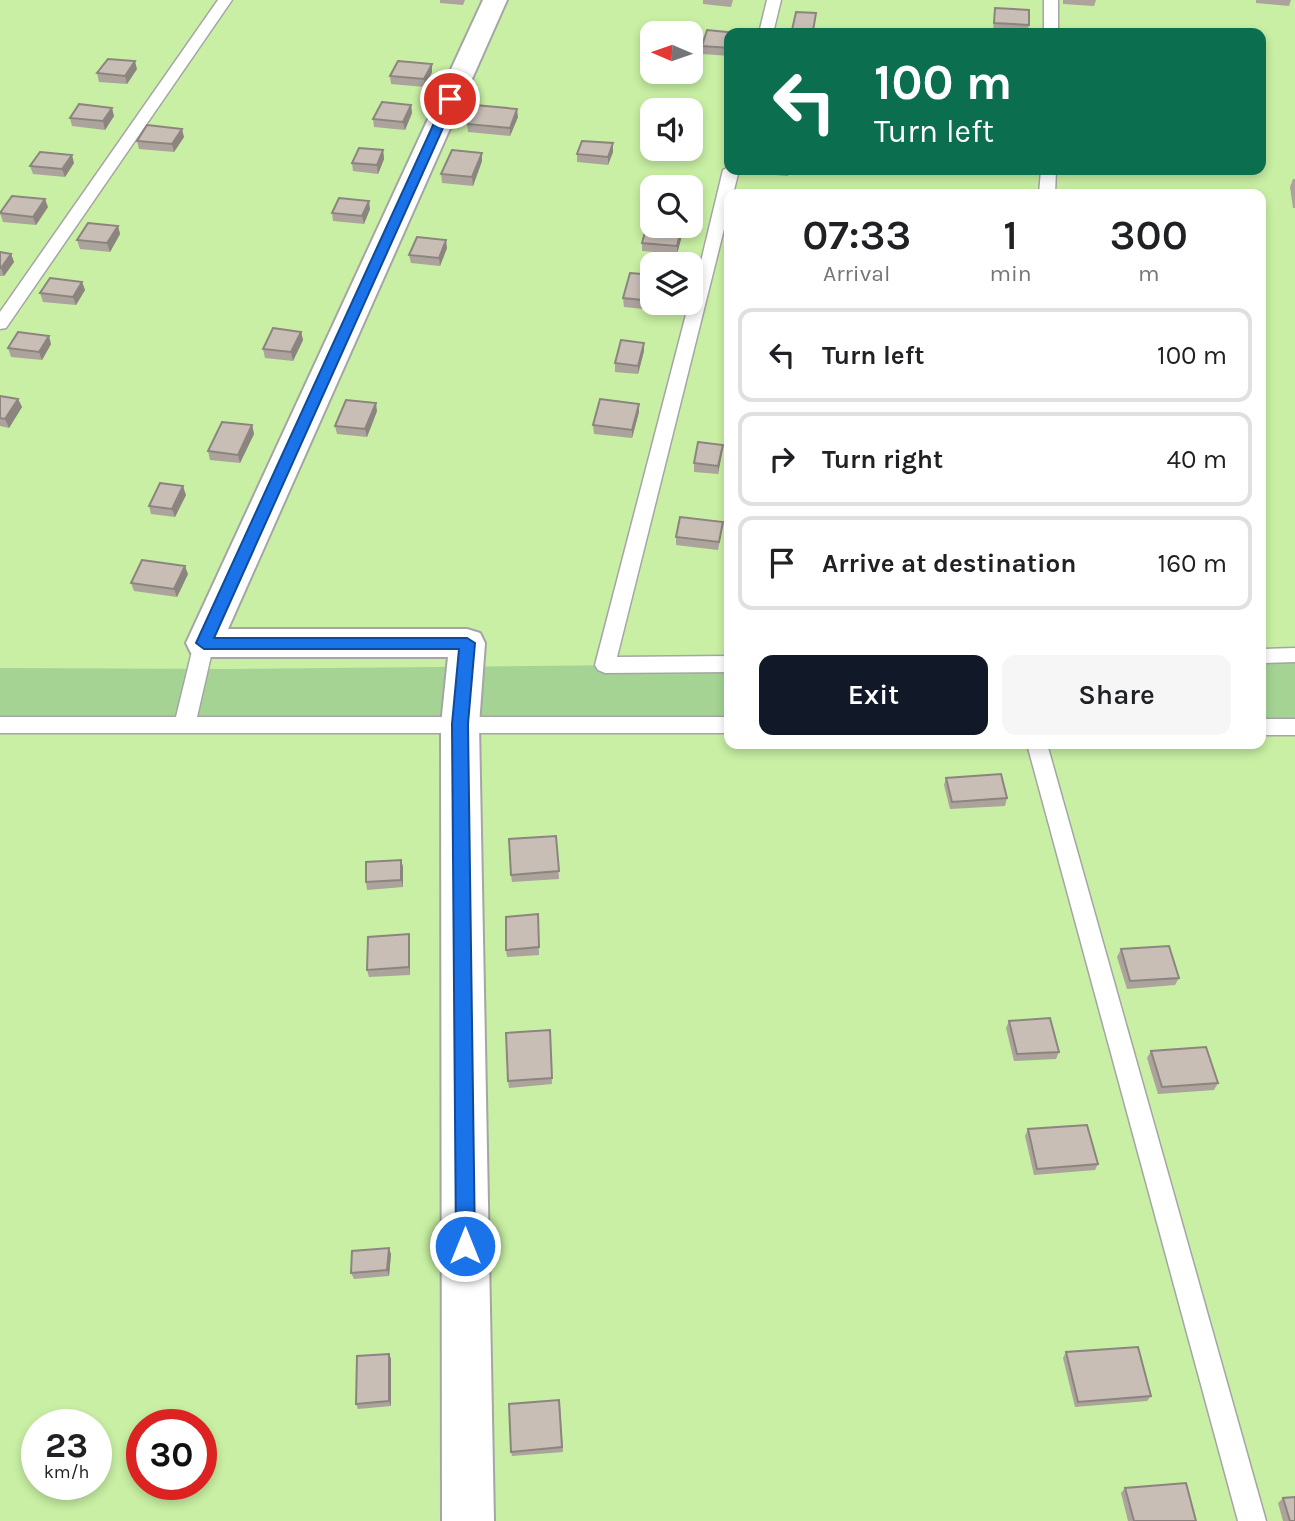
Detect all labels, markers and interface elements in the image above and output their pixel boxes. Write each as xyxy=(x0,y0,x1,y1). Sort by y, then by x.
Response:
north arrow xyxy=(640,21,704,84)
map controls xyxy=(640,21,703,315)
text: 100 m xyxy=(874,54,1012,111)
icon: left xyxy=(759,56,850,147)
pin xyxy=(420,69,480,129)
icon: arrive xyxy=(431,80,469,118)
button: sound xyxy=(640,98,703,161)
text: Turn left xyxy=(874,113,994,150)
button: search xyxy=(640,175,703,238)
text: 07:33 xyxy=(802,210,911,260)
text: 1 xyxy=(1003,210,1018,260)
text: 300 xyxy=(1110,210,1188,260)
button: layers xyxy=(640,252,703,315)
text: Arrival xyxy=(823,260,890,287)
text: min xyxy=(989,260,1032,287)
text: m xyxy=(1138,260,1160,287)
icon: left xyxy=(763,336,801,374)
text: Turn left xyxy=(822,340,924,371)
text: 100 m xyxy=(1157,340,1227,371)
icon: right xyxy=(763,440,801,478)
text: Turn right xyxy=(822,444,943,475)
text: 40 m xyxy=(1167,444,1227,475)
icon: arrive xyxy=(763,544,801,582)
text: Arrive at destination xyxy=(822,548,1076,579)
text: 160 m xyxy=(1158,548,1227,579)
button: Exit xyxy=(759,655,988,735)
button: Share xyxy=(1002,655,1231,735)
position arrow xyxy=(428,1209,502,1283)
speed limit sign: 30 xyxy=(126,1409,217,1500)
text: 23 xyxy=(45,1425,88,1466)
text: km/h xyxy=(44,1461,89,1483)

